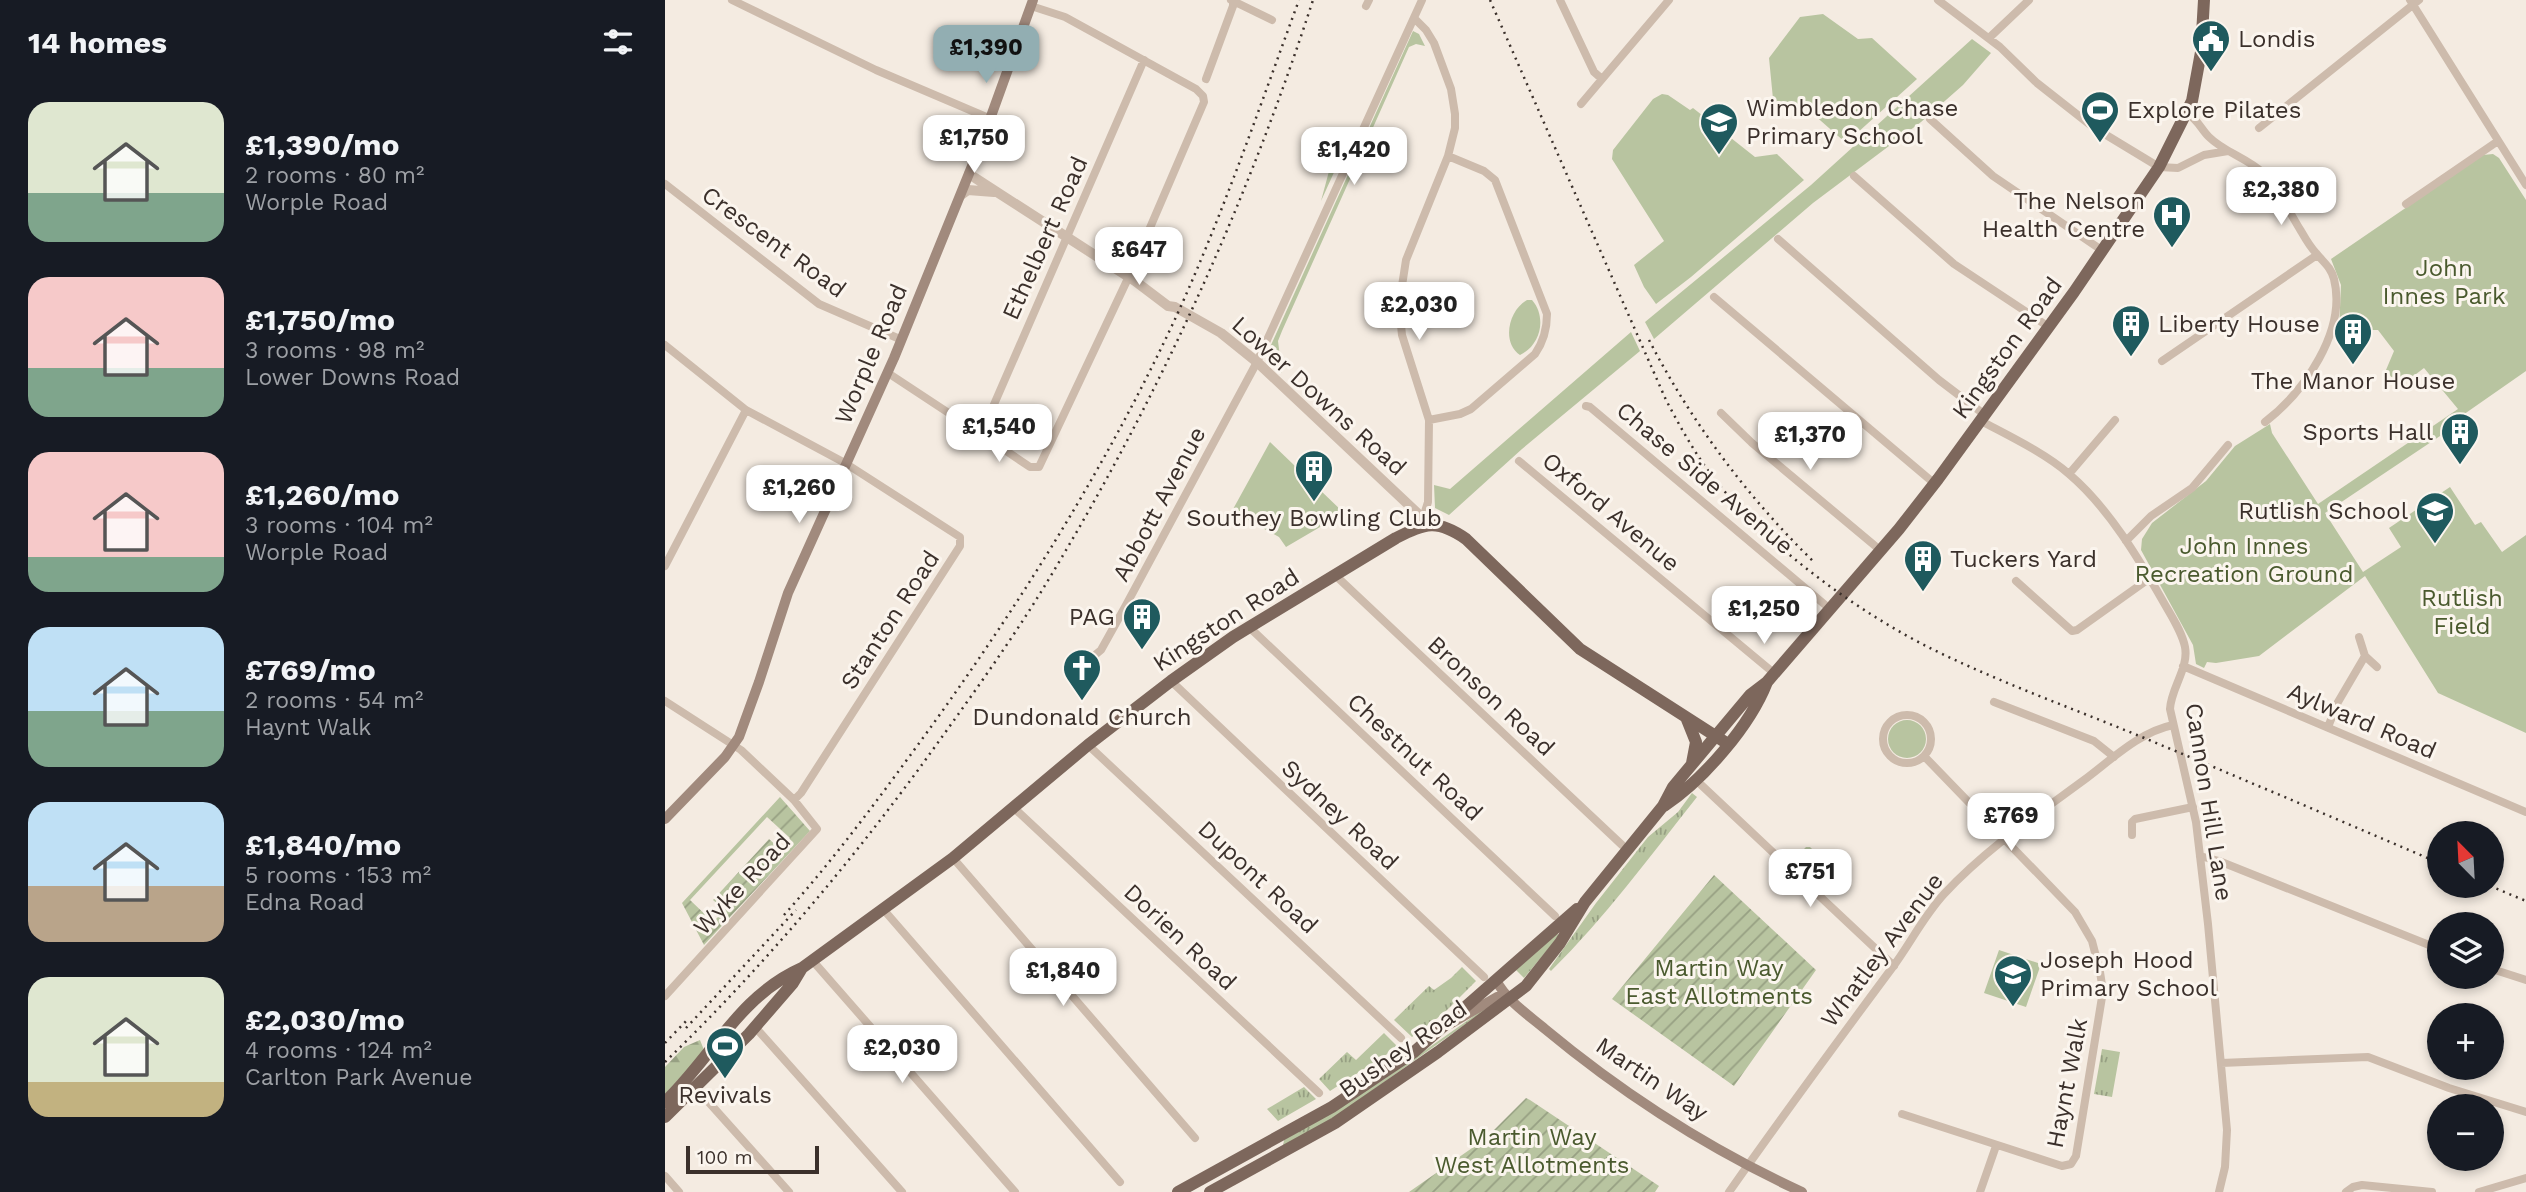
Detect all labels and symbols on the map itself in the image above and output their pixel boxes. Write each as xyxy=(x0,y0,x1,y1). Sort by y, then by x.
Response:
public building icon: Londis xyxy=(2190,18,2232,73)
pin: £1,390 xyxy=(929,25,1043,85)
place label: Londis xyxy=(2238,25,2315,53)
sports icon: Explore Pilates xyxy=(2079,89,2121,144)
place label: Wimbledon Chase Primary School xyxy=(1746,94,1958,150)
place label: Explore Pilates xyxy=(2127,96,2301,124)
school or university icon: Wimbledon Chase Primary School xyxy=(1698,101,1740,156)
pin: £1,750 xyxy=(917,116,1031,175)
pin: £1,420 xyxy=(1297,128,1411,187)
street label: Ethelbert Road xyxy=(996,152,1094,324)
pin: £2,380 xyxy=(2224,168,2338,227)
street label: Crescent Road xyxy=(697,180,851,304)
place label: The Nelson Health Centre xyxy=(1982,187,2145,243)
hospital icon: The Nelson Health Centre xyxy=(2151,194,2193,249)
pin: £647 xyxy=(1098,228,1180,287)
park label: John Innes Park xyxy=(2383,254,2506,310)
street label: Kingston Road xyxy=(1946,272,2068,424)
street label: Worple Road xyxy=(829,280,913,428)
pin: £2,030 xyxy=(1362,282,1476,342)
building icon: Liberty House xyxy=(2110,303,2152,358)
street label: Lower Downs Road xyxy=(1226,310,1412,482)
place label: Liberty House xyxy=(2158,310,2320,338)
building icon: The Manor House xyxy=(2332,311,2374,366)
place label: The Manor House xyxy=(2251,367,2455,395)
street label: Chase Side Avenue xyxy=(1611,396,1799,560)
pin: £1,540 xyxy=(942,405,1056,464)
building icon: Sports Hall xyxy=(2439,411,2481,466)
pin: £1,370 xyxy=(1753,412,1867,472)
place label: Sports Hall xyxy=(2303,418,2434,446)
street label: Abbott Avenue xyxy=(1107,422,1211,586)
street label: Oxford Avenue xyxy=(1537,447,1685,577)
building icon: Southey Bowling Club xyxy=(1293,448,1335,503)
pin: £1,260 xyxy=(742,466,856,525)
school or university icon: Rutlish School xyxy=(2414,490,2456,545)
place label: Rutlish School xyxy=(2238,497,2409,525)
place label: Southey Bowling Club xyxy=(1186,504,1442,532)
park label: John Innes Recreation Ground xyxy=(2135,532,2353,588)
building icon: Tuckers Yard xyxy=(1902,538,1944,593)
street label: Stanton Road xyxy=(835,545,945,695)
place label: Tuckers Yard xyxy=(1950,545,2097,573)
street label: Kingston Road xyxy=(1148,562,1304,678)
park label: Rutlish Field xyxy=(2421,584,2503,640)
pin: £1,250 xyxy=(1707,586,1821,646)
building icon: PAG xyxy=(1121,596,1163,651)
place label: PAG xyxy=(1069,603,1115,631)
street label: Bronson Road xyxy=(1422,630,1560,762)
church icon: Dundonald Church xyxy=(1061,647,1103,702)
street label: Aylward Road xyxy=(2284,677,2440,765)
street label: Chestnut Road xyxy=(1342,687,1488,827)
street label: Cannon Hill Lane xyxy=(2180,701,2238,903)
place label: Dundonald Church xyxy=(972,703,1192,731)
street label: Sydney Road xyxy=(1276,754,1404,876)
pin: £769 xyxy=(1970,794,2052,853)
street label: Dupont Road xyxy=(1192,815,1324,939)
north arrow xyxy=(2427,821,2504,898)
street label: Wyke Road xyxy=(688,827,796,941)
pin: £751 xyxy=(1769,850,1851,909)
street label: Whatley Avenue xyxy=(1815,867,1949,1033)
street label: Dorien Road xyxy=(1118,878,1242,996)
place label: Joseph Hood Primary School xyxy=(2040,946,2218,1002)
pin: £1,840 xyxy=(1006,948,1120,1008)
school or university icon: Joseph Hood Primary School xyxy=(1992,953,2034,1008)
park label: Martin Way East Allotments xyxy=(1625,954,1813,1010)
street label: Bushey Road xyxy=(1334,995,1472,1103)
street label: Haynt Walk xyxy=(2041,1015,2093,1150)
sports icon: Revivals xyxy=(704,1025,746,1080)
pin: £2,030 xyxy=(845,1026,959,1085)
street label: Martin Way xyxy=(1591,1031,1714,1127)
place label: Revivals xyxy=(678,1081,772,1109)
park label: Martin Way West Allotments xyxy=(1435,1123,1629,1179)
scale bar xyxy=(686,1143,819,1175)

